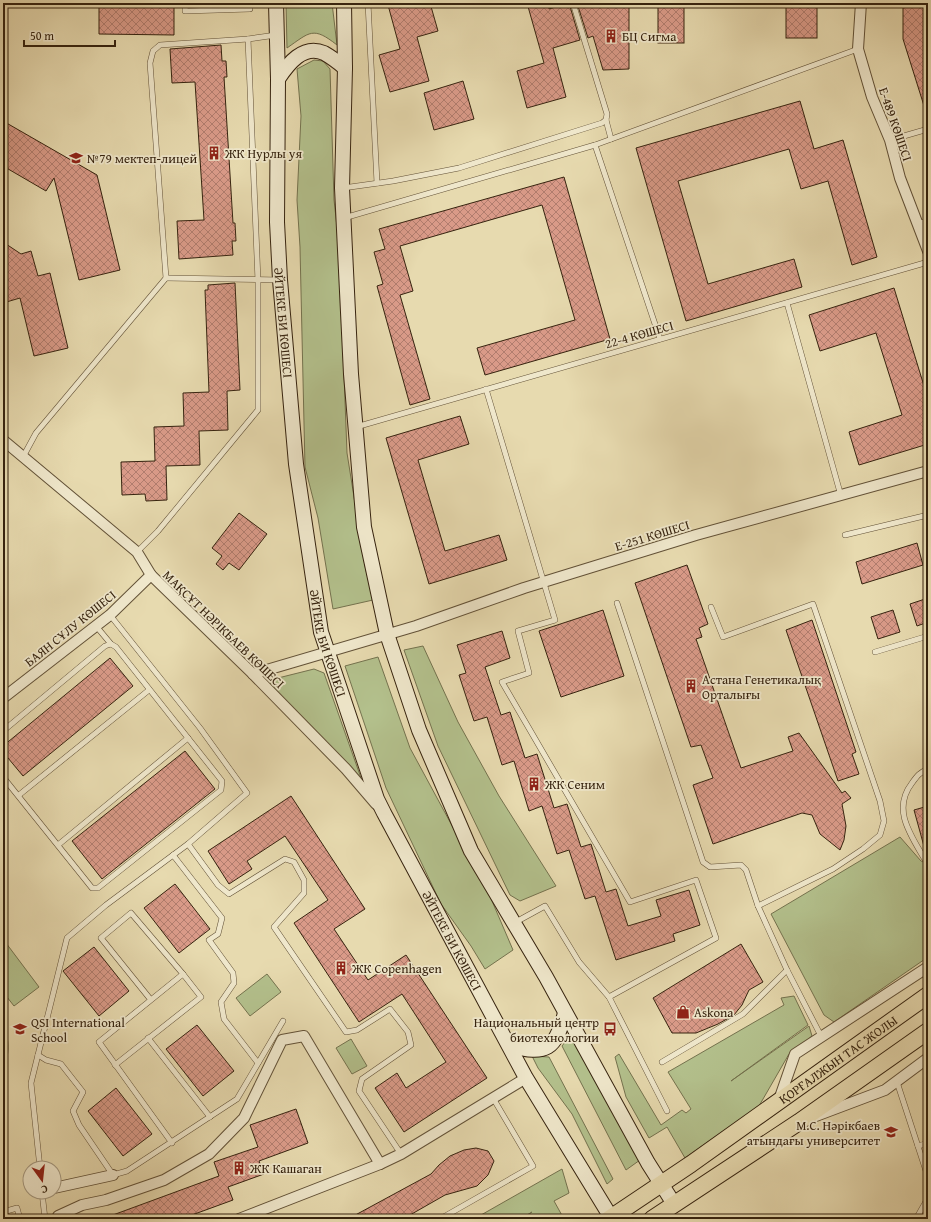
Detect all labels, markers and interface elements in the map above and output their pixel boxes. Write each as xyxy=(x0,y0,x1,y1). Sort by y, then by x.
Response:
scale bar xyxy=(24,22,115,48)
text: 50 m xyxy=(30,27,54,44)
place label: БЦ Сигма xyxy=(622,27,677,46)
building icon: БЦ Сигма xyxy=(603,28,619,44)
street label: Е-489 КӨШЕСІ xyxy=(874,85,917,164)
place label: ЖК Нурлы уя xyxy=(224,144,302,163)
building icon: ЖК Нурлы уя xyxy=(206,145,222,161)
place label: №79 мектеп-лицей xyxy=(87,149,197,168)
school or university icon: №79 мектеп-лицей xyxy=(68,150,84,166)
street label: ӘЙТЕКЕ БИ КӨШЕСІ xyxy=(269,267,297,379)
street label: 22-4 КӨШЕСІ xyxy=(603,316,676,353)
street label: Е-251 КӨШЕСІ xyxy=(613,515,692,556)
street label: МАҚСҰТ НӘРІКБАЕВ КӨШЕСІ xyxy=(159,566,289,693)
street label: БАЯН СҰЛУ КӨШЕСІ xyxy=(21,586,120,671)
street label: ӘЙТЕКЕ БИ КӨШЕСІ xyxy=(305,588,351,699)
place label: Астана Генетикалық Орталығы xyxy=(702,670,821,704)
building icon: Астана Генетикалық Орталығы xyxy=(683,678,699,694)
place label: ЖК Сеним xyxy=(544,775,605,794)
building icon: ЖК Сеним xyxy=(526,776,542,792)
street label: ӘЙТЕКЕ БИ КӨШЕСІ xyxy=(417,887,486,994)
place label: ЖК Copenhagen xyxy=(351,959,443,978)
building icon: ЖК Copenhagen xyxy=(333,960,349,976)
place label: Askona xyxy=(694,1003,734,1022)
shop icon: Askona xyxy=(675,1004,691,1020)
street label: ҚОРҒАЛЖЫН ТАС ЖОЛЫ xyxy=(775,1011,901,1109)
place label: QSI International School xyxy=(31,1013,125,1047)
place label: Национальный центр биотехнологии xyxy=(474,1013,599,1047)
school or university icon: QSI International School xyxy=(12,1021,28,1037)
bus stop icon: Национальный центр биотехнологии xyxy=(602,1021,618,1037)
place label: М.С. Нәрікбаев атындағы университет xyxy=(747,1116,881,1150)
school or university icon: М.С. Нәрікбаев атындағы университет xyxy=(883,1124,899,1140)
place label: ЖК Кашаган xyxy=(249,1159,322,1178)
north arrow xyxy=(22,1160,62,1200)
building icon: ЖК Кашаган xyxy=(231,1160,247,1176)
text: С xyxy=(40,1181,50,1198)

